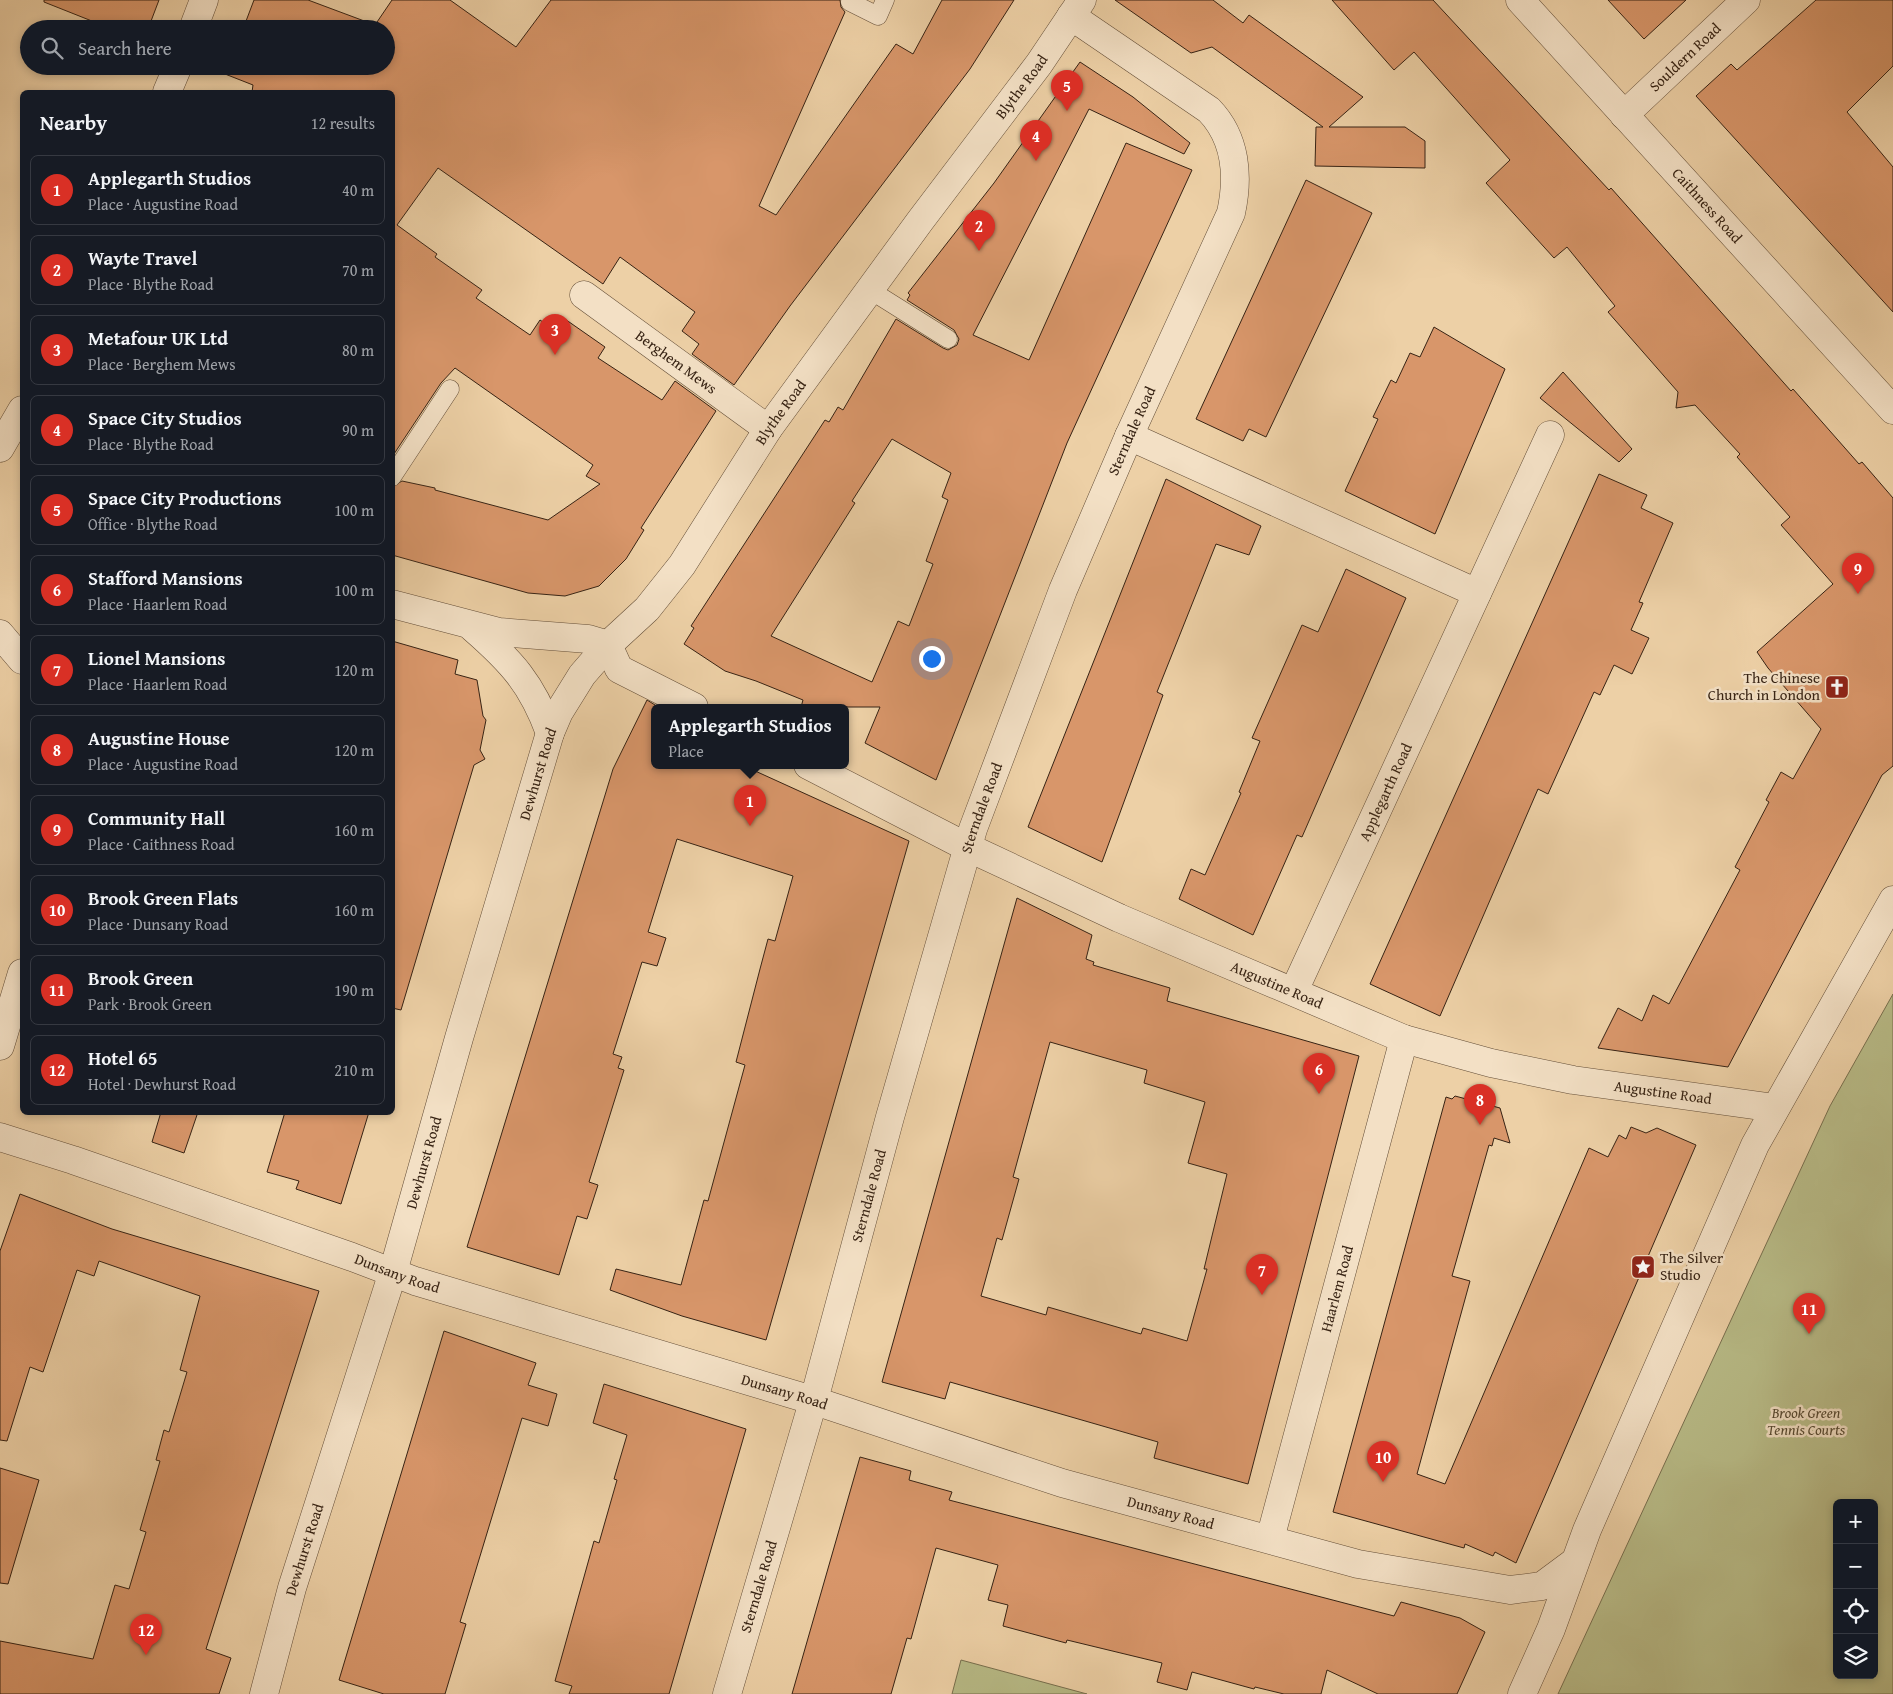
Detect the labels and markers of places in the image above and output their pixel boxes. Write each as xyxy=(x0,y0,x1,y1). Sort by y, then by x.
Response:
pin: 5 xyxy=(1051,70,1083,111)
pin: 4 xyxy=(1020,120,1052,161)
pin: 2 xyxy=(963,210,995,251)
pin: 3 xyxy=(539,314,571,355)
pin: 9 xyxy=(1842,553,1874,594)
place label: The Chinese Church in London xyxy=(1708,667,1821,705)
church icon: The Chinese Church in London xyxy=(1824,674,1850,700)
pin: 1 xyxy=(734,785,766,826)
pin: 6 xyxy=(1303,1053,1335,1094)
pin: 8 xyxy=(1464,1084,1496,1125)
place label: The Silver Studio xyxy=(1660,1247,1723,1285)
pin: 7 xyxy=(1246,1254,1278,1295)
place icon: The Silver Studio xyxy=(1630,1254,1656,1280)
pin: 11 xyxy=(1793,1293,1825,1334)
pin: 10 xyxy=(1367,1441,1399,1482)
pin: 12 xyxy=(130,1614,162,1655)

